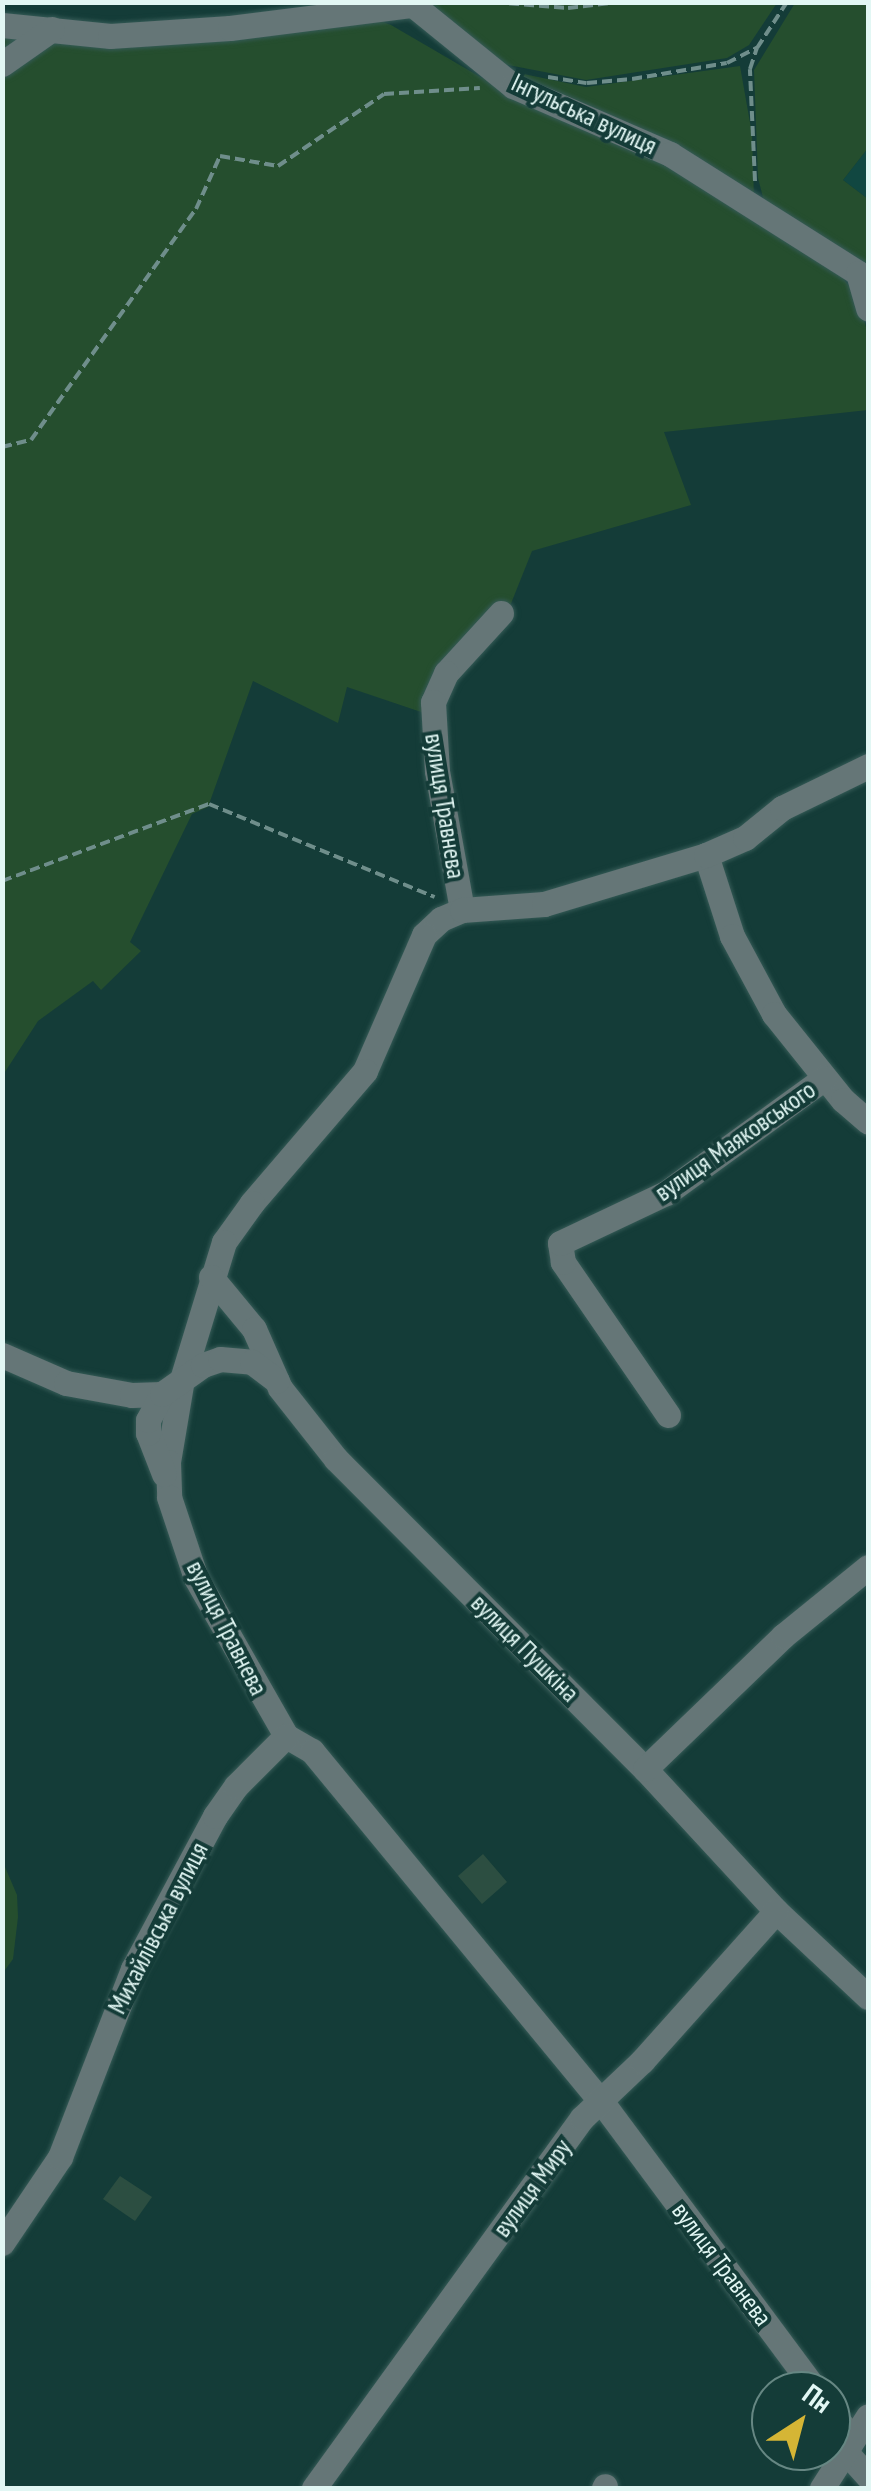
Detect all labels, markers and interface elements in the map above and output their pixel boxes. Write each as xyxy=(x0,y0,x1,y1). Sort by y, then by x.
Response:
street label: Інгульська вулиця xyxy=(507,67,661,161)
street label: вулиця Травнева xyxy=(419,731,471,881)
street label: вулиця Маяковського xyxy=(649,1075,821,1207)
street label: вулиця Травнева xyxy=(180,1556,274,1700)
street label: вулиця Пушкіна xyxy=(465,1588,585,1708)
street label: Михайлівська вулиця xyxy=(102,1837,214,2019)
street label: вулиця Миру xyxy=(487,2133,577,2243)
street label: вулиця Травнева xyxy=(666,2196,778,2332)
north arrow xyxy=(751,2371,851,2471)
text: Пн xyxy=(796,2375,840,2421)

